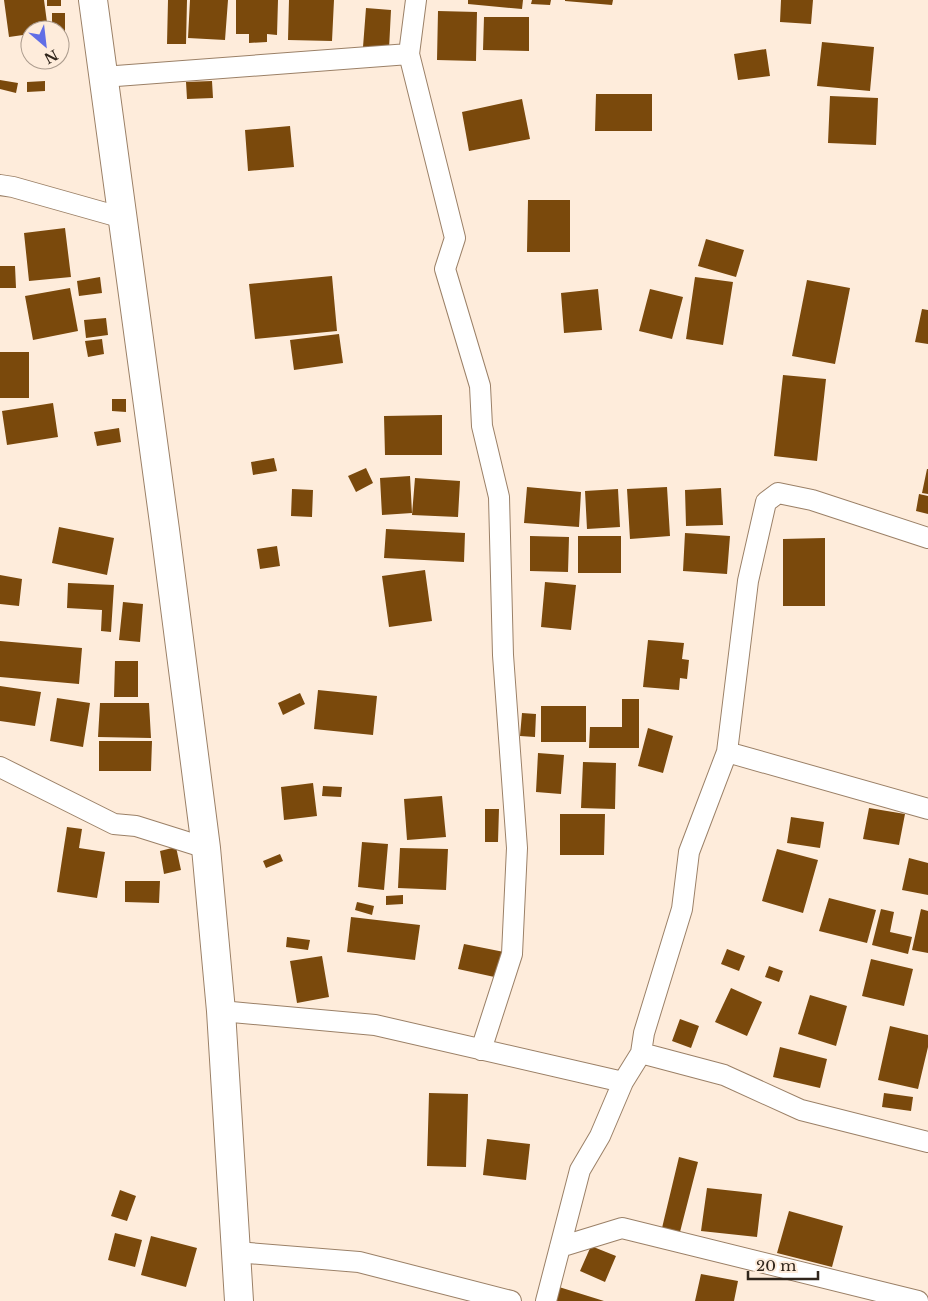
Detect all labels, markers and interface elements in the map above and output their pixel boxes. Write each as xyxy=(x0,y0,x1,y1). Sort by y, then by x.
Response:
north arrow xyxy=(20,20,70,70)
text: N xyxy=(41,45,61,68)
scale bar xyxy=(748,1248,818,1280)
text: 20 m xyxy=(756,1256,796,1275)

